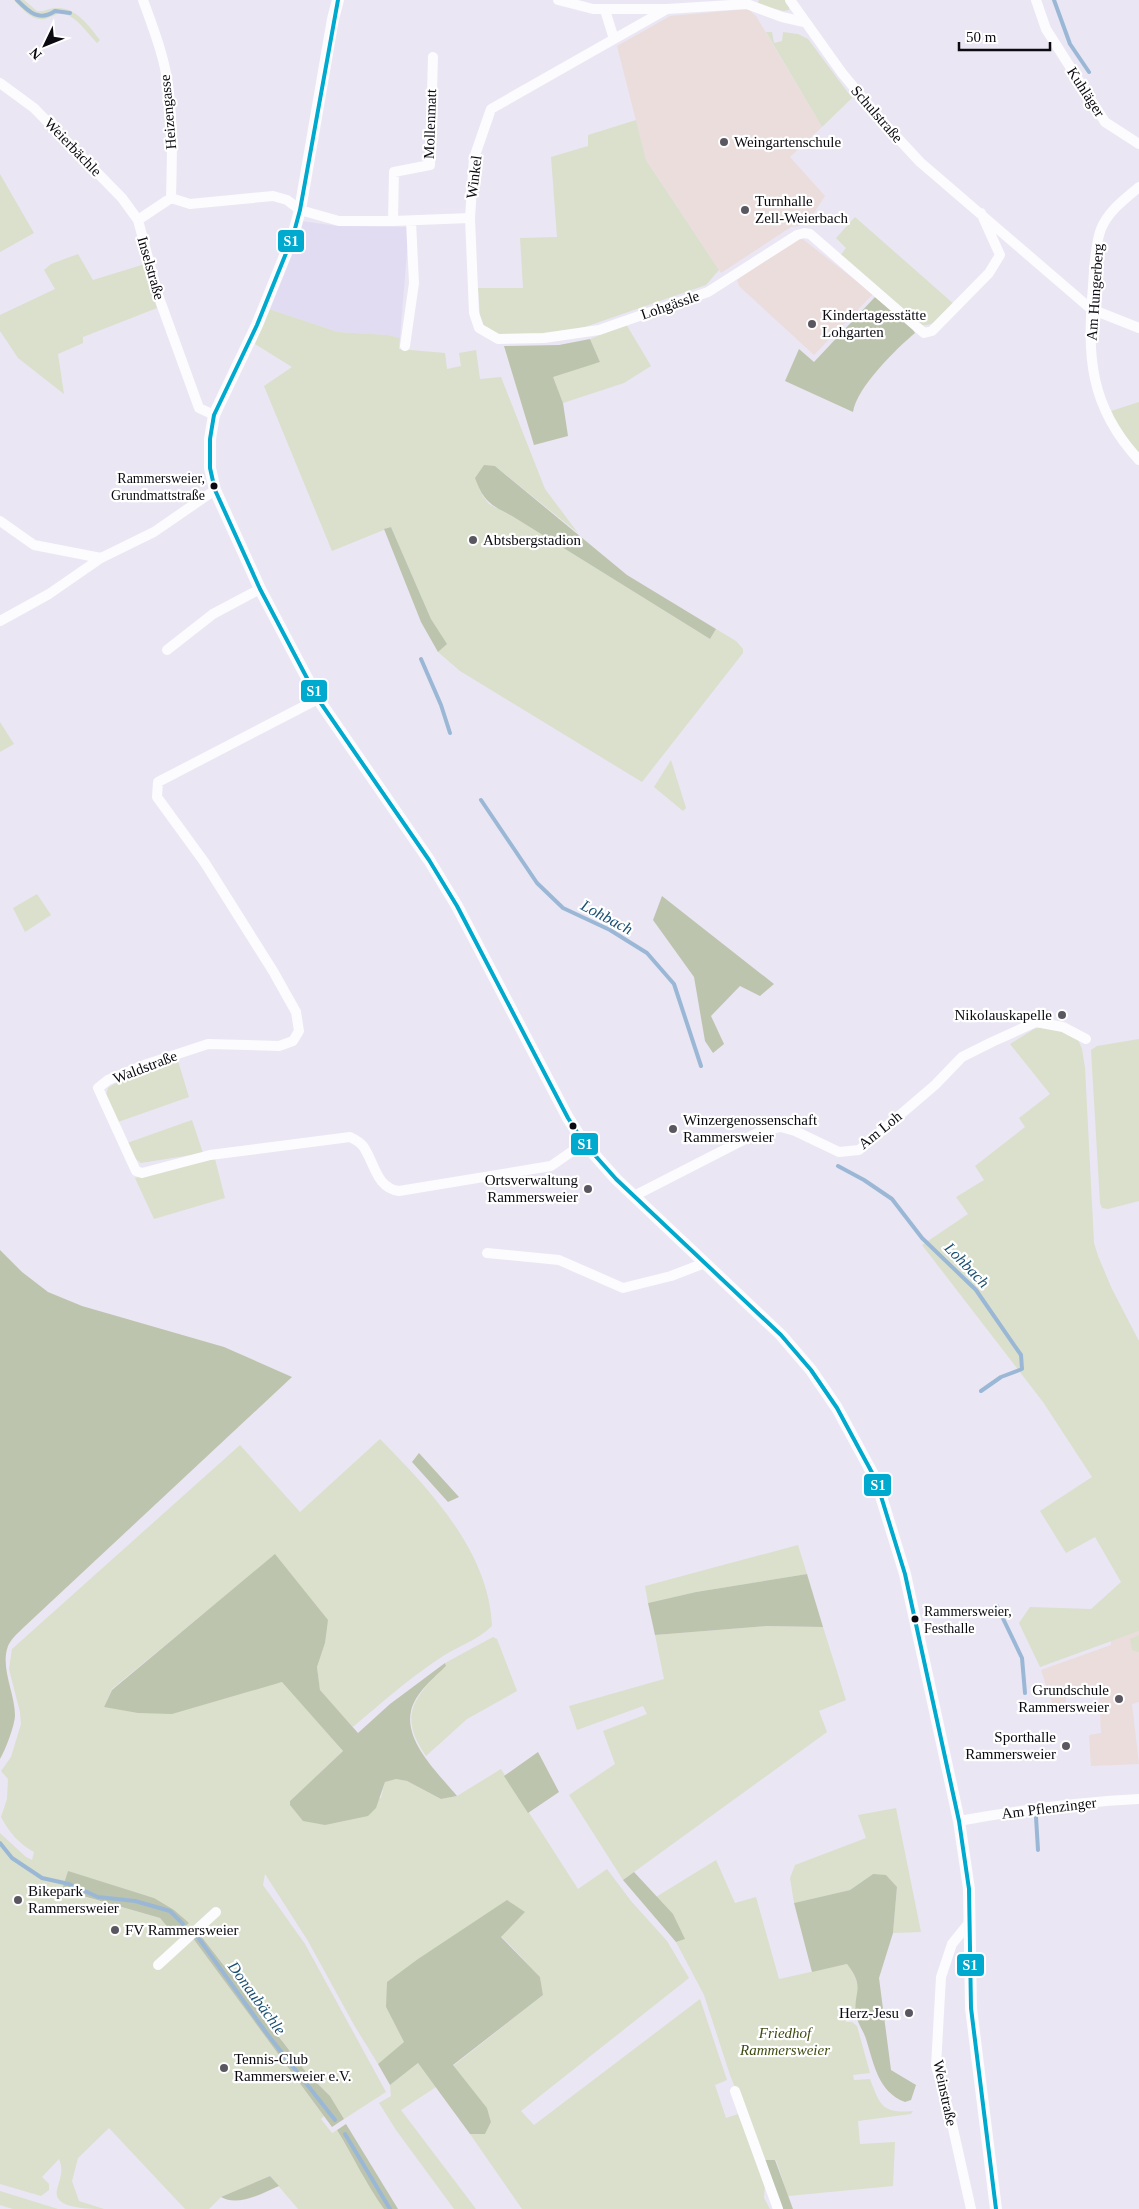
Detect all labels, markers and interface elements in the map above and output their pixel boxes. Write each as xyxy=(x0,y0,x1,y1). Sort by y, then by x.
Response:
north arrow xyxy=(20,20,70,70)
scale bar xyxy=(959,20,1050,52)
text: 50 m xyxy=(966,29,997,45)
text: N xyxy=(27,45,45,62)
street label: Kuhläger xyxy=(1064,64,1108,120)
street label: Heizengasse xyxy=(157,74,179,150)
street label: Schulstraße xyxy=(848,82,906,146)
street label: Mollenmatt xyxy=(421,88,439,159)
street label: Weierbächle xyxy=(41,115,105,180)
place label: Weingartenschule xyxy=(734,134,841,150)
marker: Weingartenschule xyxy=(718,136,730,148)
street label: Winkel xyxy=(463,154,485,200)
place label: Turnhalle Zell-Weierbach xyxy=(755,193,848,226)
marker: Turnhalle Zell-Weierbach xyxy=(739,204,751,216)
line badge: S1 xyxy=(277,229,305,253)
text: S1 xyxy=(284,234,298,249)
street label: Inselstraße xyxy=(134,235,168,302)
street label: Am Hungerberg xyxy=(1084,242,1106,341)
street label: Lohgässle xyxy=(639,287,702,322)
place label: Kindertagesstätte Lohgarten xyxy=(822,307,926,340)
marker: Kindertagesstätte Lohgarten xyxy=(806,318,818,330)
place label: Rammersweier, Grundmattstraße xyxy=(111,471,205,503)
marker: Rammersweier, Grundmattstraße xyxy=(209,481,219,491)
place label: Abtsbergstadion xyxy=(483,532,582,548)
marker: Abtsbergstadion xyxy=(467,534,479,546)
line badge: S1 xyxy=(300,679,328,703)
text: S1 xyxy=(307,684,321,699)
water label: Lohbach xyxy=(577,896,636,938)
place label: Nikolauskapelle xyxy=(955,1007,1052,1023)
marker: Nikolauskapelle xyxy=(1056,1009,1068,1021)
street label: Waldstraße xyxy=(111,1047,180,1086)
street label: Am Loh xyxy=(855,1108,905,1152)
place label: Winzergenossenschaft Rammersweier xyxy=(683,1112,818,1145)
unlabelled marker xyxy=(568,1121,578,1131)
marker: Winzergenossenschaft Rammersweier xyxy=(667,1123,679,1135)
line badge: S1 xyxy=(570,1132,599,1156)
text: S1 xyxy=(578,1137,592,1152)
place label: Ortsverwaltung Rammersweier xyxy=(485,1172,578,1205)
marker: Ortsverwaltung Rammersweier xyxy=(582,1183,594,1195)
water label: Lohbach xyxy=(941,1238,993,1291)
line badge: S1 xyxy=(863,1473,892,1497)
text: S1 xyxy=(871,1478,885,1493)
place label: Rammersweier, Festhalle xyxy=(924,1604,1012,1636)
marker: Rammersweier, Festhalle xyxy=(910,1614,920,1624)
place label: Grundschule Rammersweier xyxy=(1018,1682,1109,1715)
marker: Grundschule Rammersweier xyxy=(1113,1693,1125,1705)
place label: Sporthalle Rammersweier xyxy=(965,1729,1056,1762)
marker: Sporthalle Rammersweier xyxy=(1060,1740,1072,1752)
street label: Am Pflenzinger xyxy=(1001,1794,1097,1822)
place label: Bikepark Rammersweier xyxy=(28,1883,119,1916)
marker: Bikepark Rammersweier xyxy=(12,1894,24,1906)
place label: FV Rammersweier xyxy=(125,1922,238,1938)
marker: FV Rammersweier xyxy=(109,1924,121,1936)
line badge: S1 xyxy=(956,1953,985,1977)
water label: Donaubächle xyxy=(224,1957,289,2038)
text: S1 xyxy=(963,1958,977,1973)
place label: Herz-Jesu xyxy=(839,2005,899,2021)
marker: Herz-Jesu xyxy=(903,2007,915,2019)
park label: Friedhof Rammersweier xyxy=(739,2025,830,2058)
place label: Tennis-Club Rammersweier e.V. xyxy=(234,2051,352,2084)
street label: Weinstraße xyxy=(930,2059,960,2128)
marker: Tennis-Club Rammersweier e.V. xyxy=(218,2062,230,2074)

